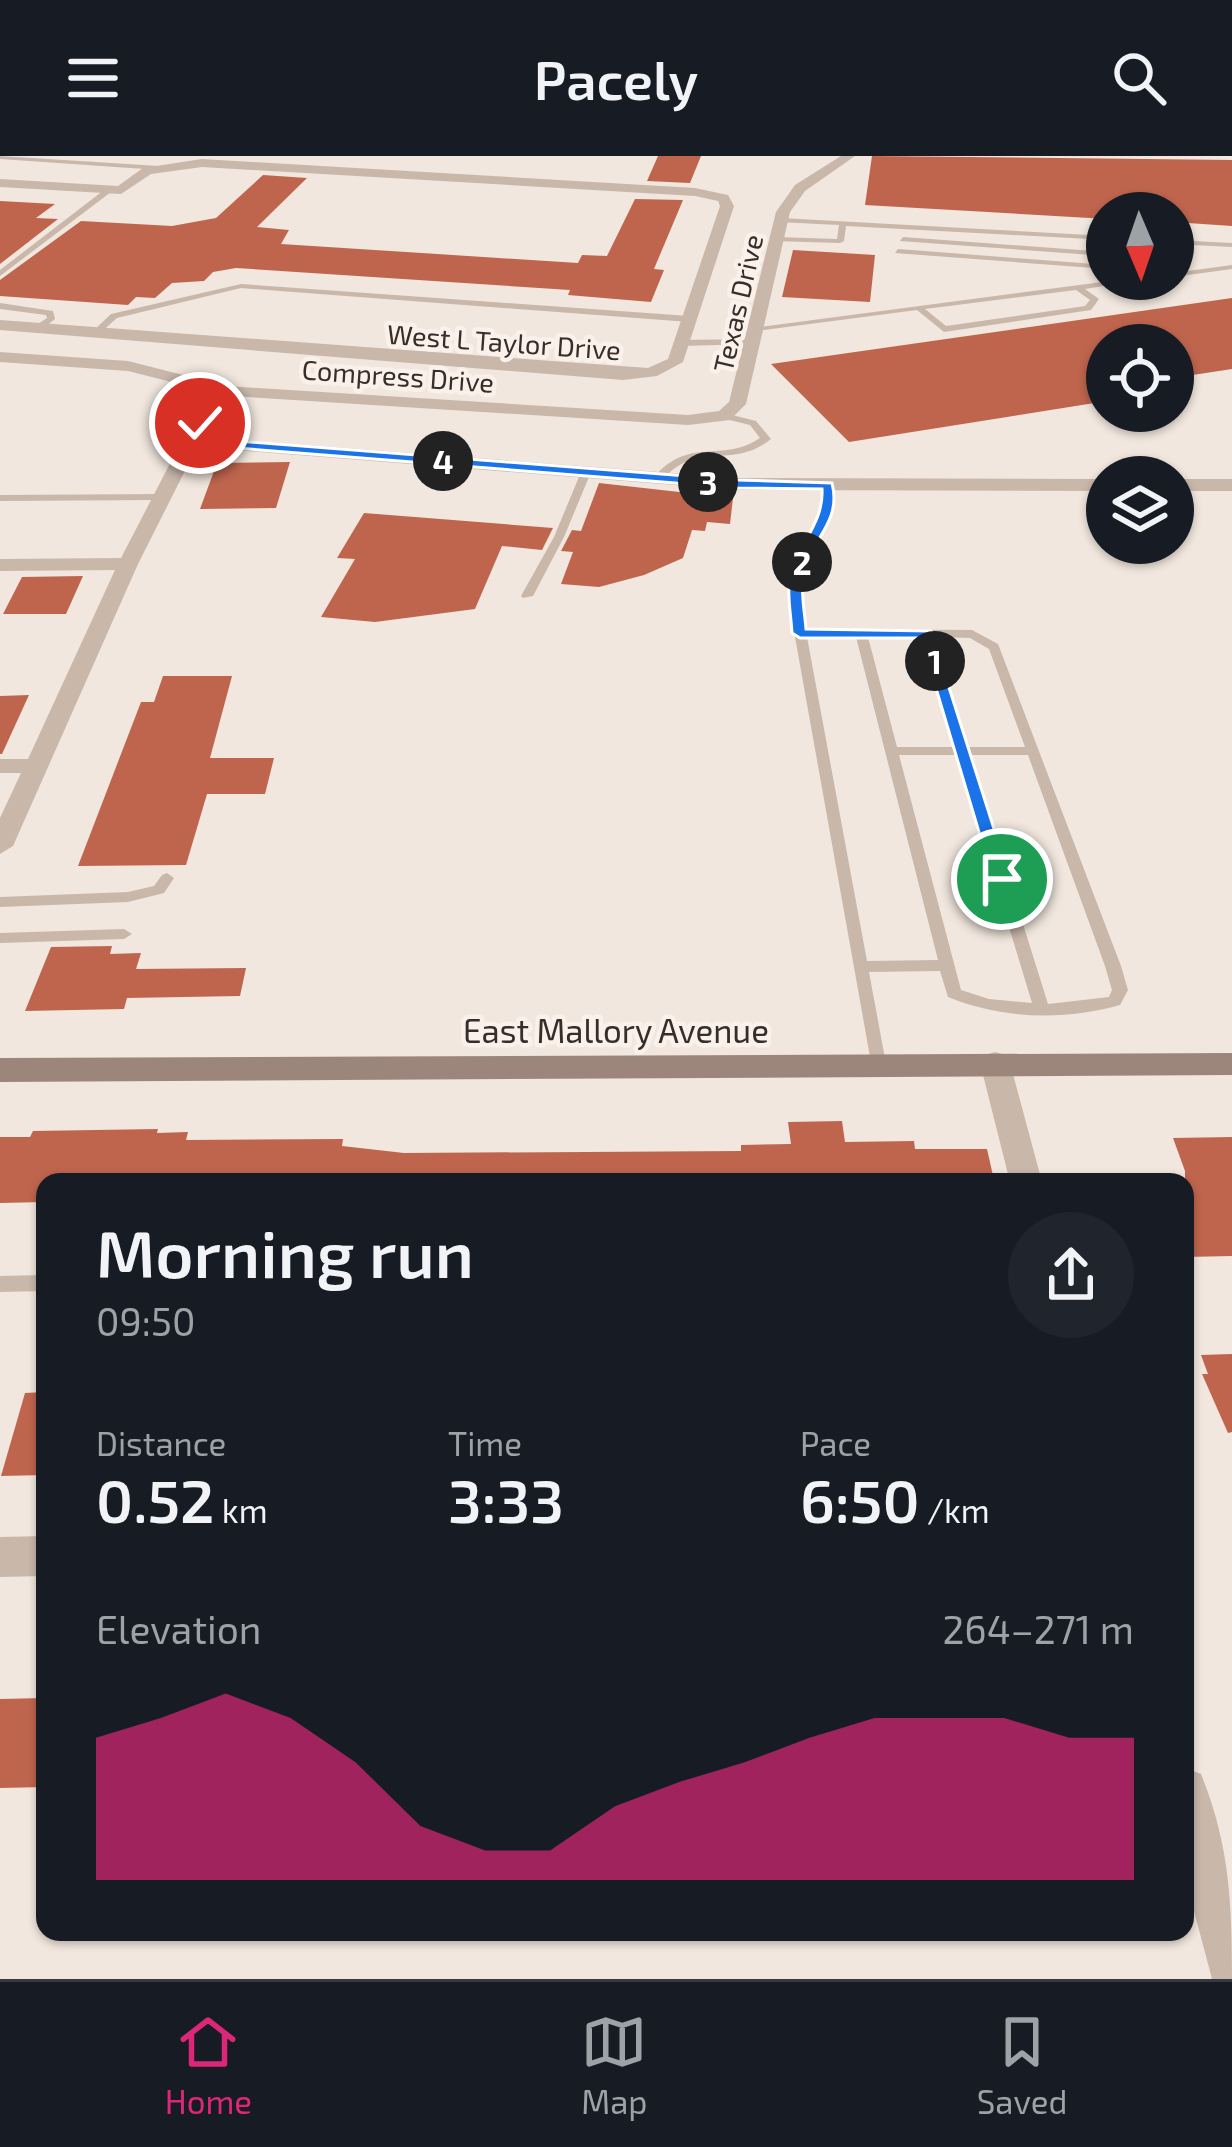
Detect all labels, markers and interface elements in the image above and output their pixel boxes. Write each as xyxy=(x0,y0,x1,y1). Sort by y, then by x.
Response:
icon: menu xyxy=(60,45,126,111)
icon: search xyxy=(1106,45,1172,111)
text: Pacely xyxy=(534,46,698,111)
north arrow xyxy=(1086,192,1194,300)
map controls xyxy=(1086,192,1194,564)
street label: Texas Drive xyxy=(706,231,768,375)
street label: West L Taylor Drive xyxy=(386,317,622,366)
button: locate xyxy=(1086,324,1194,432)
street label: Compress Drive xyxy=(301,352,495,399)
pin xyxy=(149,372,251,474)
icon: check xyxy=(167,390,233,456)
pin: 4 xyxy=(413,431,473,491)
text: 4 xyxy=(432,441,454,481)
pin: 3 xyxy=(678,452,738,512)
button: layers xyxy=(1086,456,1194,564)
text: 3 xyxy=(699,462,717,502)
pin: 2 xyxy=(772,532,832,592)
text: 2 xyxy=(792,542,812,582)
pin: 1 xyxy=(905,631,965,691)
text: 1 xyxy=(928,641,942,681)
pin xyxy=(951,828,1053,930)
icon: arrive xyxy=(969,846,1035,912)
street label: East Mallory Avenue xyxy=(463,1010,769,1050)
text: Morning run xyxy=(96,1212,474,1291)
button: share xyxy=(1008,1212,1134,1338)
text: 09:50 xyxy=(96,1297,195,1344)
text: Distance xyxy=(96,1423,226,1463)
text: Time xyxy=(448,1423,522,1463)
text: Pace xyxy=(800,1423,871,1463)
text: 0.52 xyxy=(96,1463,215,1535)
text: 3:33 xyxy=(448,1463,564,1535)
text: 6:50 xyxy=(800,1463,920,1535)
text: km xyxy=(215,1490,268,1530)
text: /km xyxy=(920,1490,990,1530)
text: Elevation xyxy=(96,1605,261,1652)
text: 264–271 m xyxy=(942,1605,1134,1652)
tab: Home xyxy=(165,2009,252,2121)
tab: Map xyxy=(581,2009,648,2121)
tab: Saved xyxy=(977,2009,1067,2121)

